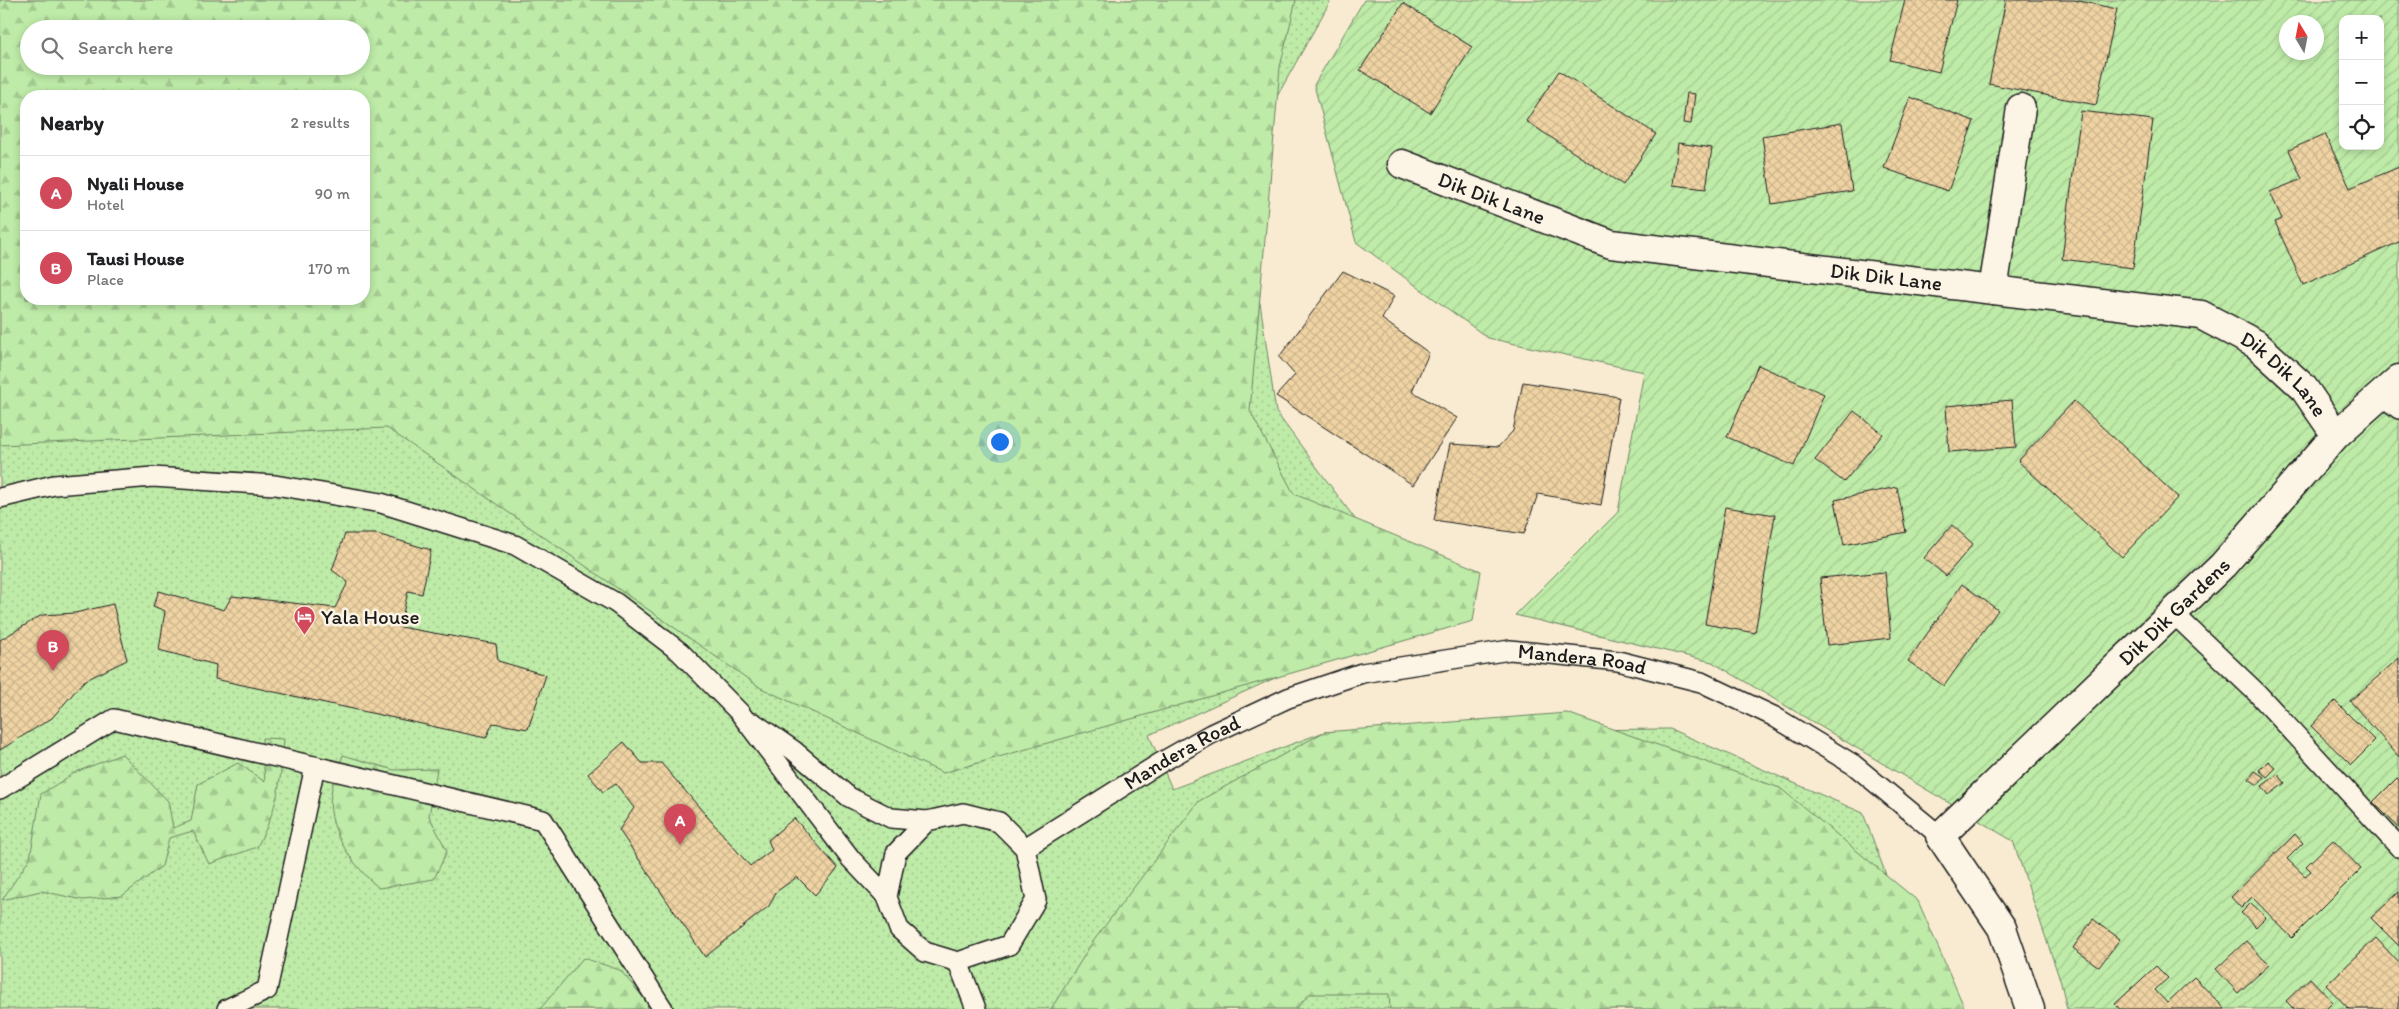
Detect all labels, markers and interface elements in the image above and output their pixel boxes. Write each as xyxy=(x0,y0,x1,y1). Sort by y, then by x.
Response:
north arrow xyxy=(2279,15,2324,60)
map controls xyxy=(2339,15,2384,150)
button: + xyxy=(2339,15,2384,60)
search box xyxy=(20,20,370,75)
icon: search xyxy=(38,34,66,62)
text: Search here xyxy=(78,36,173,59)
button: − xyxy=(2339,60,2384,105)
button: locate xyxy=(2339,105,2384,150)
text: Nearby xyxy=(40,110,104,135)
text: 2 results xyxy=(290,113,350,132)
street label: Dik Dik Lane xyxy=(1435,166,1549,230)
text: Nyali House xyxy=(87,172,184,195)
text: A xyxy=(51,184,61,203)
text: 90 m xyxy=(315,184,350,203)
text: Hotel xyxy=(87,195,124,214)
text: Tausi House xyxy=(87,247,184,270)
street label: Dik Dik Lane xyxy=(1829,257,1944,296)
text: B xyxy=(51,259,61,278)
text: 170 m xyxy=(308,259,350,278)
text: Place xyxy=(87,270,124,289)
street label: Dik Dik Lane xyxy=(2237,325,2333,421)
your location xyxy=(987,429,1013,455)
street label: Dik Dik Gardens xyxy=(2113,553,2235,670)
place label: Yala House xyxy=(321,604,420,629)
hotel icon: Yala House xyxy=(293,605,317,636)
pin: B xyxy=(37,630,69,671)
street label: Mandera Road xyxy=(1517,638,1650,680)
street label: Mandera Road xyxy=(1119,709,1244,795)
pin: A xyxy=(664,804,696,845)

